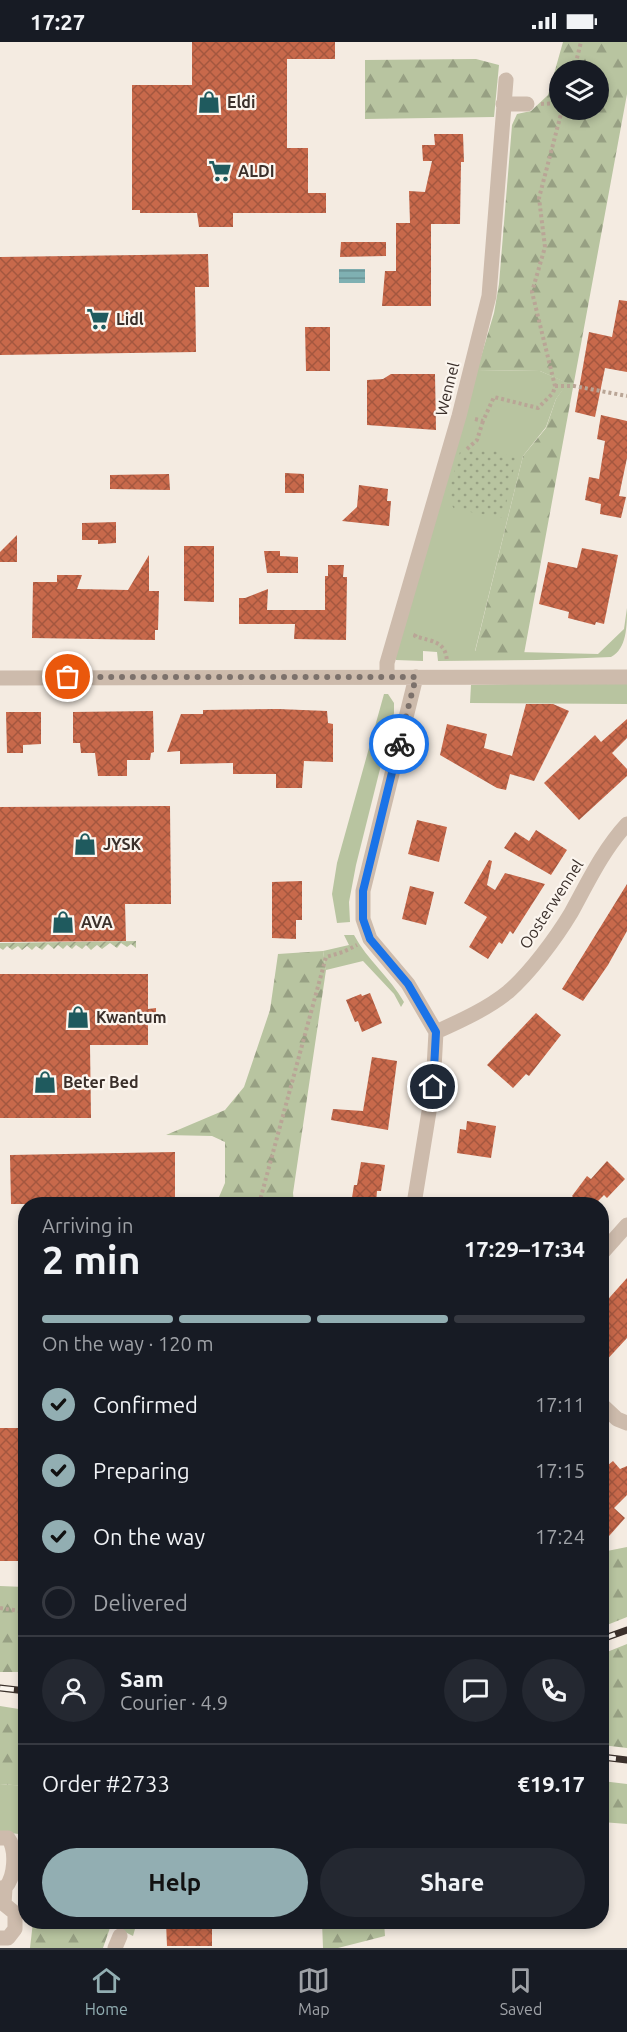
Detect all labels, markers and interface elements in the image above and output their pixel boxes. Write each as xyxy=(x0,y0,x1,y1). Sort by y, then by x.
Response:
text: 17:27 xyxy=(30,9,85,34)
map controls xyxy=(549,60,609,120)
button: layers xyxy=(549,60,609,120)
shop icon: Eldi xyxy=(196,89,222,115)
place label: Eldi xyxy=(227,93,255,111)
supermarket icon: ALDI xyxy=(207,158,233,184)
place label: ALDI xyxy=(238,162,275,180)
supermarket icon: Lidl xyxy=(85,306,111,332)
place label: Lidl xyxy=(116,310,144,328)
street label: Wennel xyxy=(432,360,462,418)
pin xyxy=(42,651,93,702)
icon: bag xyxy=(51,660,84,693)
courier xyxy=(369,714,429,774)
icon: bike xyxy=(383,728,416,761)
shop icon: JYSK xyxy=(72,831,98,857)
place label: JYSK xyxy=(103,835,142,853)
street label: Oosterwennel xyxy=(515,856,587,952)
shop icon: AVA xyxy=(50,909,76,935)
place label: AVA xyxy=(81,913,113,931)
shop icon: Kwantum xyxy=(65,1004,91,1030)
place label: Kwantum xyxy=(96,1008,166,1026)
pin xyxy=(407,1061,458,1112)
shop icon: Beter Bed xyxy=(32,1069,58,1095)
icon: home xyxy=(416,1070,449,1103)
place label: Beter Bed xyxy=(63,1073,138,1091)
text: Arriving in xyxy=(42,1214,133,1237)
text: 17:29–17:34 xyxy=(464,1236,585,1261)
text: 2 min xyxy=(42,1238,141,1281)
text: On the way · 120 m xyxy=(42,1332,214,1355)
icon: check xyxy=(42,1388,75,1421)
text: Confirmed xyxy=(93,1392,198,1417)
text: 17:11 xyxy=(535,1393,585,1416)
icon: check xyxy=(42,1454,75,1487)
text: Preparing xyxy=(93,1458,190,1483)
text: 17:15 xyxy=(535,1459,585,1482)
icon: check xyxy=(42,1520,75,1553)
text: On the way xyxy=(93,1524,205,1549)
text: 17:24 xyxy=(535,1525,585,1548)
text: Delivered xyxy=(93,1590,188,1615)
button: person xyxy=(42,1659,105,1722)
button: chat xyxy=(444,1659,507,1722)
button: phone xyxy=(522,1659,585,1722)
text: Sam xyxy=(120,1666,164,1691)
text: Courier · 4.9 xyxy=(120,1691,228,1714)
text: Order #2733 xyxy=(42,1771,170,1796)
text: €19.17 xyxy=(518,1771,585,1796)
button: Help xyxy=(42,1848,308,1917)
button: Share xyxy=(320,1848,585,1917)
tab: Home xyxy=(85,1964,128,2018)
tab: Map xyxy=(297,1964,330,2018)
tab: Saved xyxy=(500,1964,542,2018)

